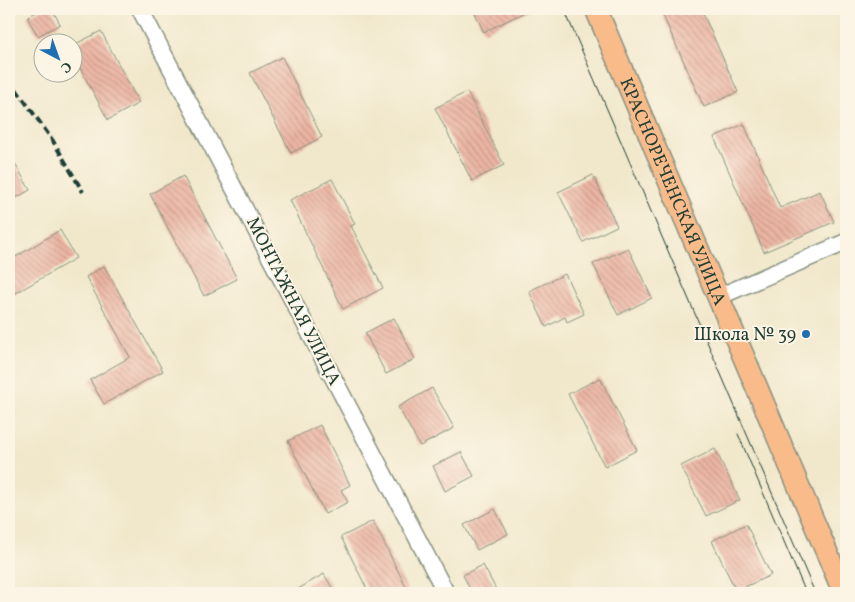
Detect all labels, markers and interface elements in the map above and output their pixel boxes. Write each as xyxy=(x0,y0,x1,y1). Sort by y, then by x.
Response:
north arrow xyxy=(32,32,82,82)
text: С xyxy=(56,57,75,77)
street label: КРАСНОРЕЧЕНСКАЯ УЛИЦА xyxy=(613,74,732,310)
street label: МОНТАЖНАЯ УЛИЦА xyxy=(239,213,346,391)
place label: Школа № 39 xyxy=(694,323,796,348)
marker: Школа № 39 xyxy=(800,328,812,340)

